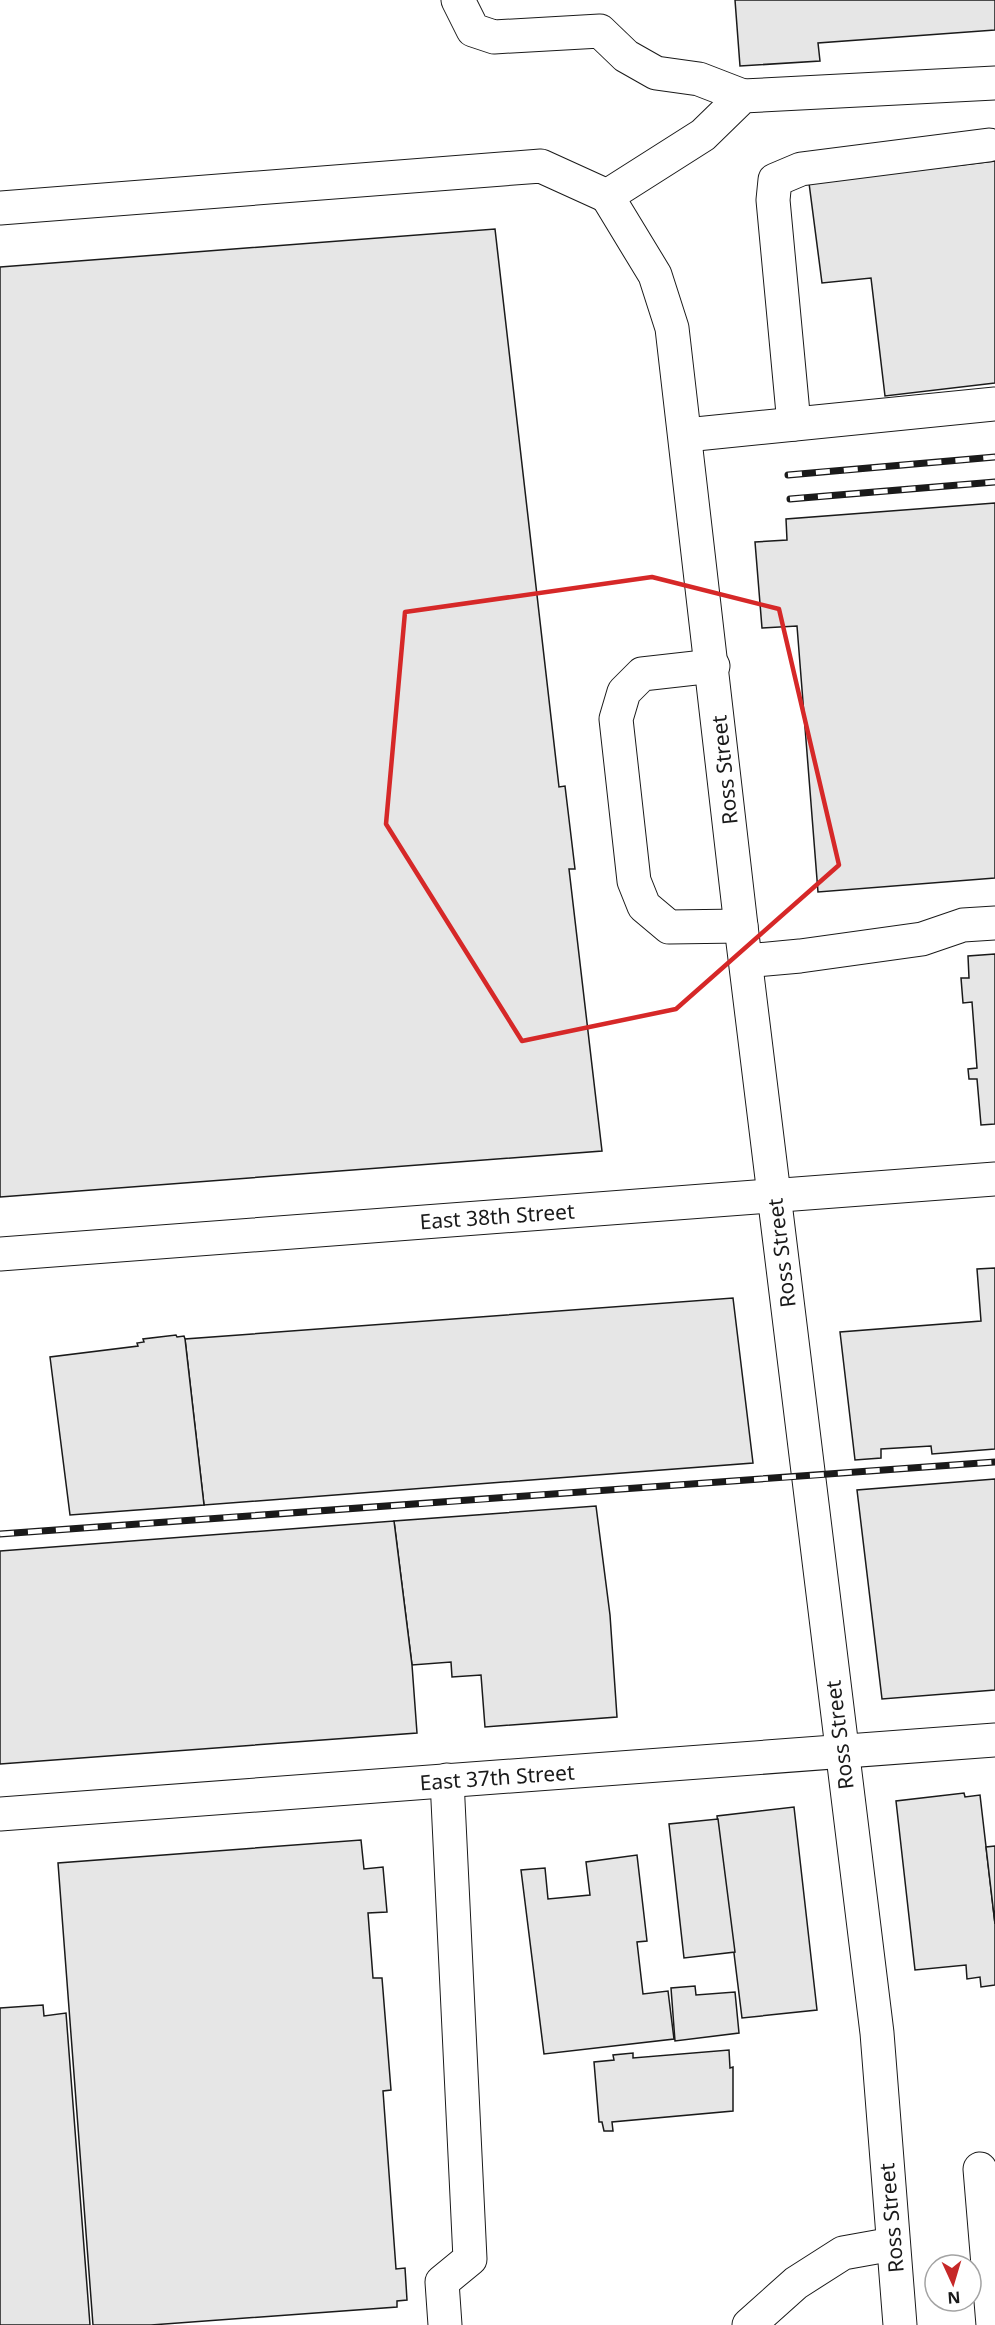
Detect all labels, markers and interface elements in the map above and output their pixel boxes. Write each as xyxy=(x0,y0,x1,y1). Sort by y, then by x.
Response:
street label: Ross Street xyxy=(704,713,744,826)
street label: Ross Street xyxy=(760,1196,802,1309)
street label: East 38th Street xyxy=(419,1197,576,1235)
street label: Ross Street xyxy=(818,1678,860,1791)
street label: East 37th Street xyxy=(419,1758,576,1796)
street label: Ross Street xyxy=(872,2162,910,2274)
north arrow xyxy=(923,2253,983,2313)
text: N xyxy=(947,2287,961,2309)

